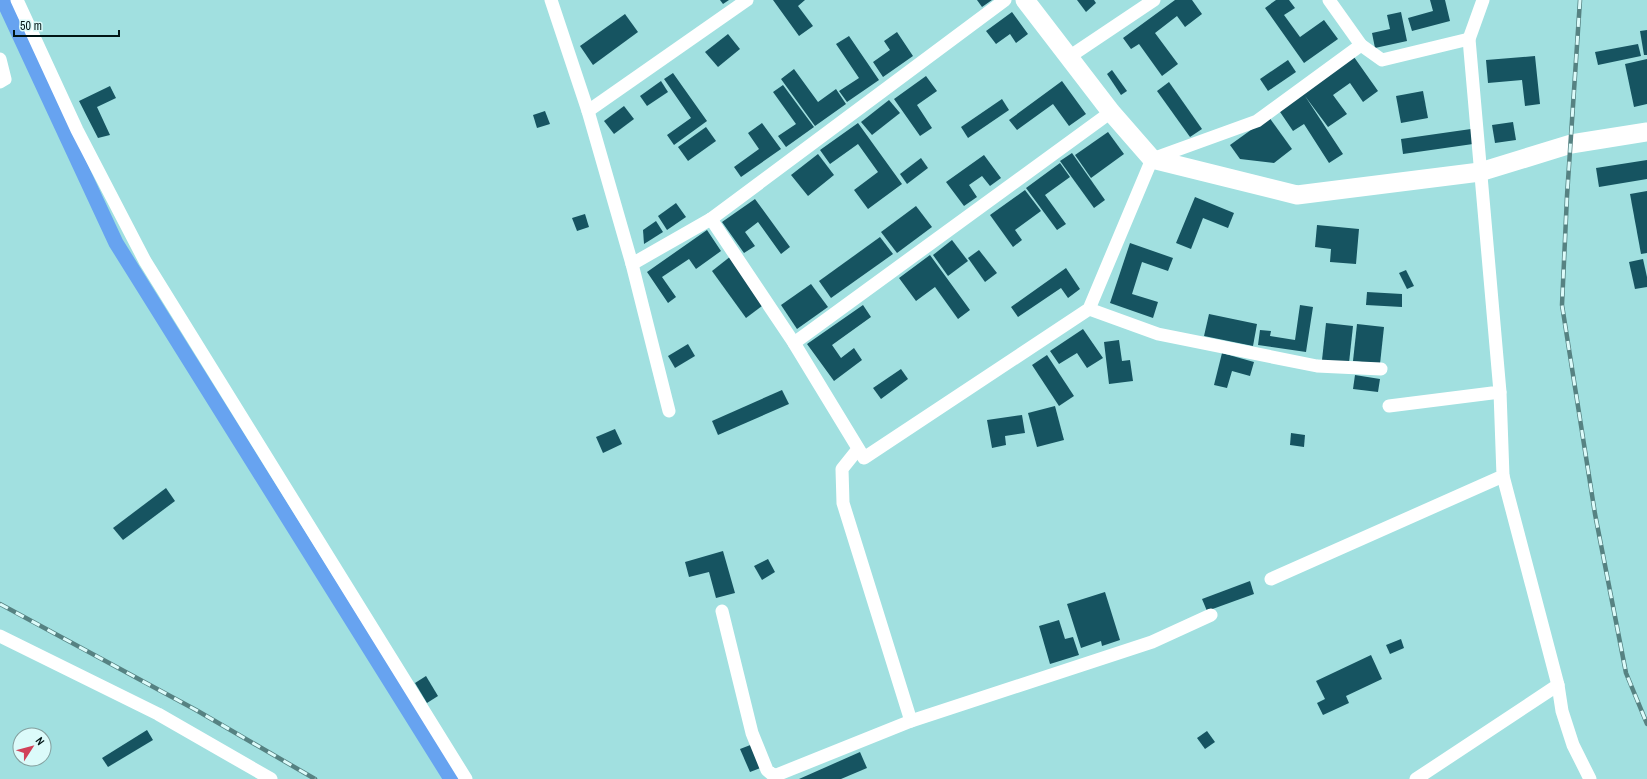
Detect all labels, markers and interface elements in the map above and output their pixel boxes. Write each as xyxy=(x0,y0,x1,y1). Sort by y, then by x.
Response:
scale bar xyxy=(14,12,119,38)
text: 50 m xyxy=(20,18,42,34)
north arrow xyxy=(12,727,52,767)
text: N xyxy=(33,734,48,748)

